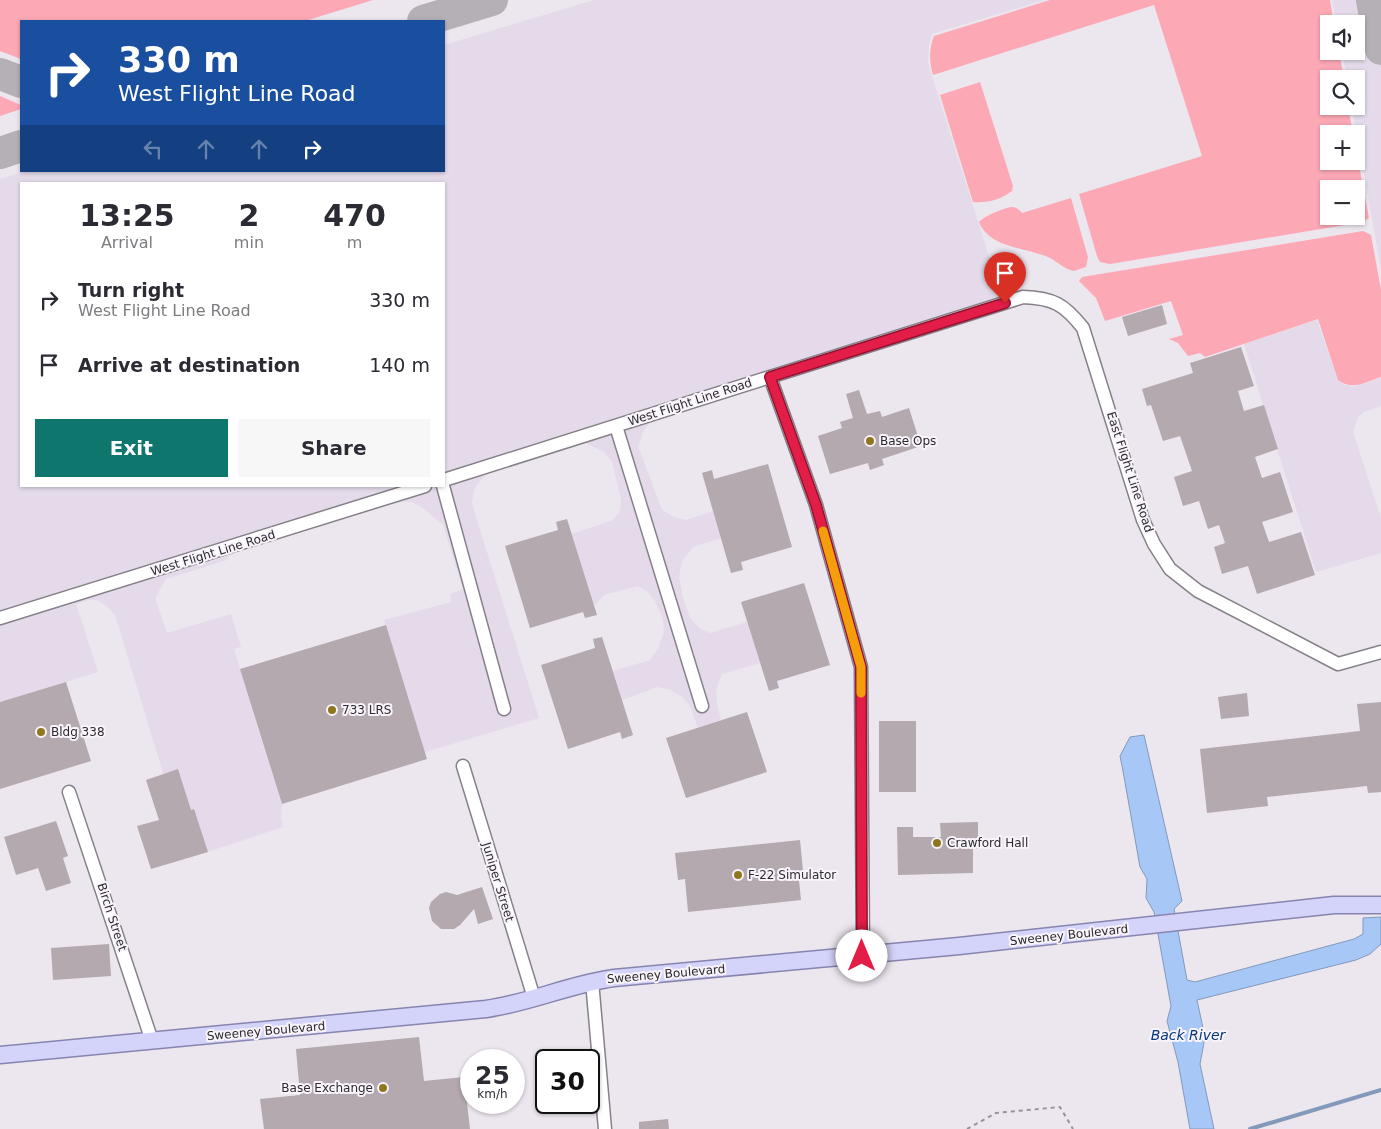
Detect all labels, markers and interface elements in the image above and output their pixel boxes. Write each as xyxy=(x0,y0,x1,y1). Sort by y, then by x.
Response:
map controls xyxy=(1320,15,1365,225)
button: sound xyxy=(1320,15,1365,60)
icon: right xyxy=(35,40,100,105)
text: 330 m xyxy=(118,40,240,80)
button: search xyxy=(1320,70,1365,115)
text: West Flight Line Road xyxy=(118,81,356,106)
button: + xyxy=(1320,125,1365,170)
icon: left xyxy=(139,135,167,163)
icon: ahead xyxy=(192,135,220,163)
icon: ahead xyxy=(245,135,273,163)
icon: right xyxy=(298,135,326,163)
button: − xyxy=(1320,180,1365,225)
text: 13:25 xyxy=(79,198,175,233)
text: 2 xyxy=(238,198,259,233)
text: 470 xyxy=(323,198,386,233)
text: Arrival xyxy=(101,233,153,252)
text: min xyxy=(234,233,264,252)
text: m xyxy=(347,233,362,252)
pin xyxy=(984,252,1026,303)
icon: arrive xyxy=(991,259,1019,287)
text: Turn right xyxy=(78,279,184,301)
icon: right xyxy=(35,286,63,314)
text: 330 m xyxy=(369,289,430,311)
text: West Flight Line Road xyxy=(78,301,251,320)
icon: arrive xyxy=(35,351,63,379)
text: Arrive at destination xyxy=(78,354,300,376)
text: 140 m xyxy=(369,354,430,376)
street label: West Flight Line Road xyxy=(626,375,754,429)
street label: East Flight Line Road xyxy=(1104,410,1156,534)
button: Exit xyxy=(35,419,228,477)
button: Share xyxy=(238,419,430,477)
place label: Base Ops xyxy=(880,434,936,448)
marker: Base Ops xyxy=(864,435,876,447)
street label: West Flight Line Road xyxy=(149,527,277,579)
place label: 733 LRS xyxy=(342,703,391,717)
marker: 733 LRS xyxy=(326,704,338,716)
place label: Bldg 338 xyxy=(51,725,105,739)
marker: Bldg 338 xyxy=(35,726,47,738)
place label: Crawford Hall xyxy=(947,836,1028,850)
marker: Crawford Hall xyxy=(931,837,943,849)
street label: Juniper Street xyxy=(479,840,517,924)
place label: F-22 Simulator xyxy=(748,868,836,882)
marker: F-22 Simulator xyxy=(732,869,744,881)
street label: Birch Street xyxy=(94,881,130,953)
street label: Sweeney Boulevard xyxy=(1009,922,1129,948)
position arrow xyxy=(835,929,887,981)
street label: Sweeney Boulevard xyxy=(606,962,726,986)
street label: Sweeney Boulevard xyxy=(206,1019,326,1043)
water label: Back River xyxy=(1151,1027,1227,1043)
speed limit sign: 30 xyxy=(535,1049,600,1114)
text: 25 xyxy=(475,1061,510,1090)
place label: Base Exchange xyxy=(281,1081,373,1095)
marker: Base Exchange xyxy=(377,1082,389,1094)
text: km/h xyxy=(477,1087,508,1101)

